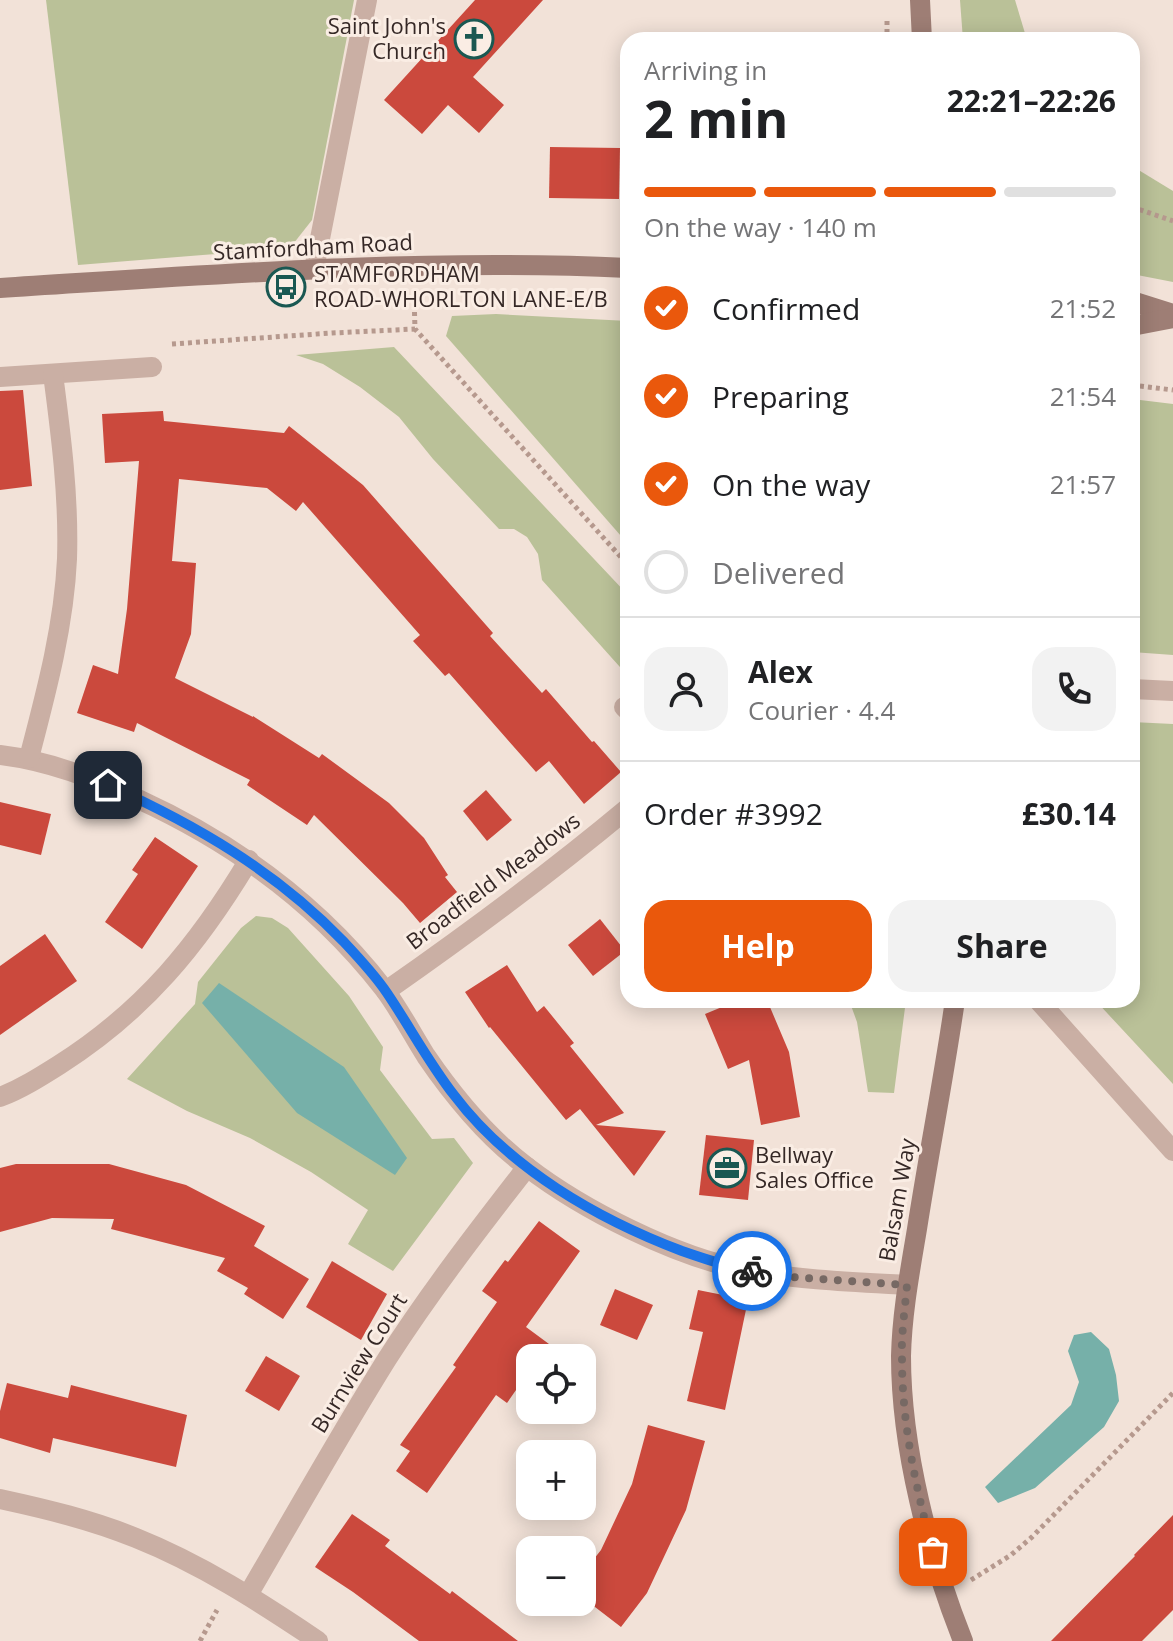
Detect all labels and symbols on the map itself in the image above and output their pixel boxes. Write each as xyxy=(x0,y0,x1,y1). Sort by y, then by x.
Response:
place label: Saint John's Church xyxy=(328,10,446,65)
church icon: Saint John's Church xyxy=(453,18,495,60)
street label: Stamfordham Road xyxy=(212,226,414,266)
place label: STAMFORDHAM ROAD-WHORLTON LANE-E/B xyxy=(314,258,608,313)
bus stop icon: STAMFORDHAM ROAD-WHORLTON LANE-E/B xyxy=(265,266,307,308)
pin xyxy=(74,751,142,819)
street label: Broadfield Meadows xyxy=(399,805,586,956)
street label: Balsam Way xyxy=(870,1135,922,1264)
place label: Bellway Sales Office xyxy=(755,1139,874,1194)
office icon: Bellway Sales Office xyxy=(706,1147,748,1189)
courier xyxy=(712,1231,792,1311)
street label: Burnview Court xyxy=(303,1287,413,1438)
pin xyxy=(899,1518,967,1586)

